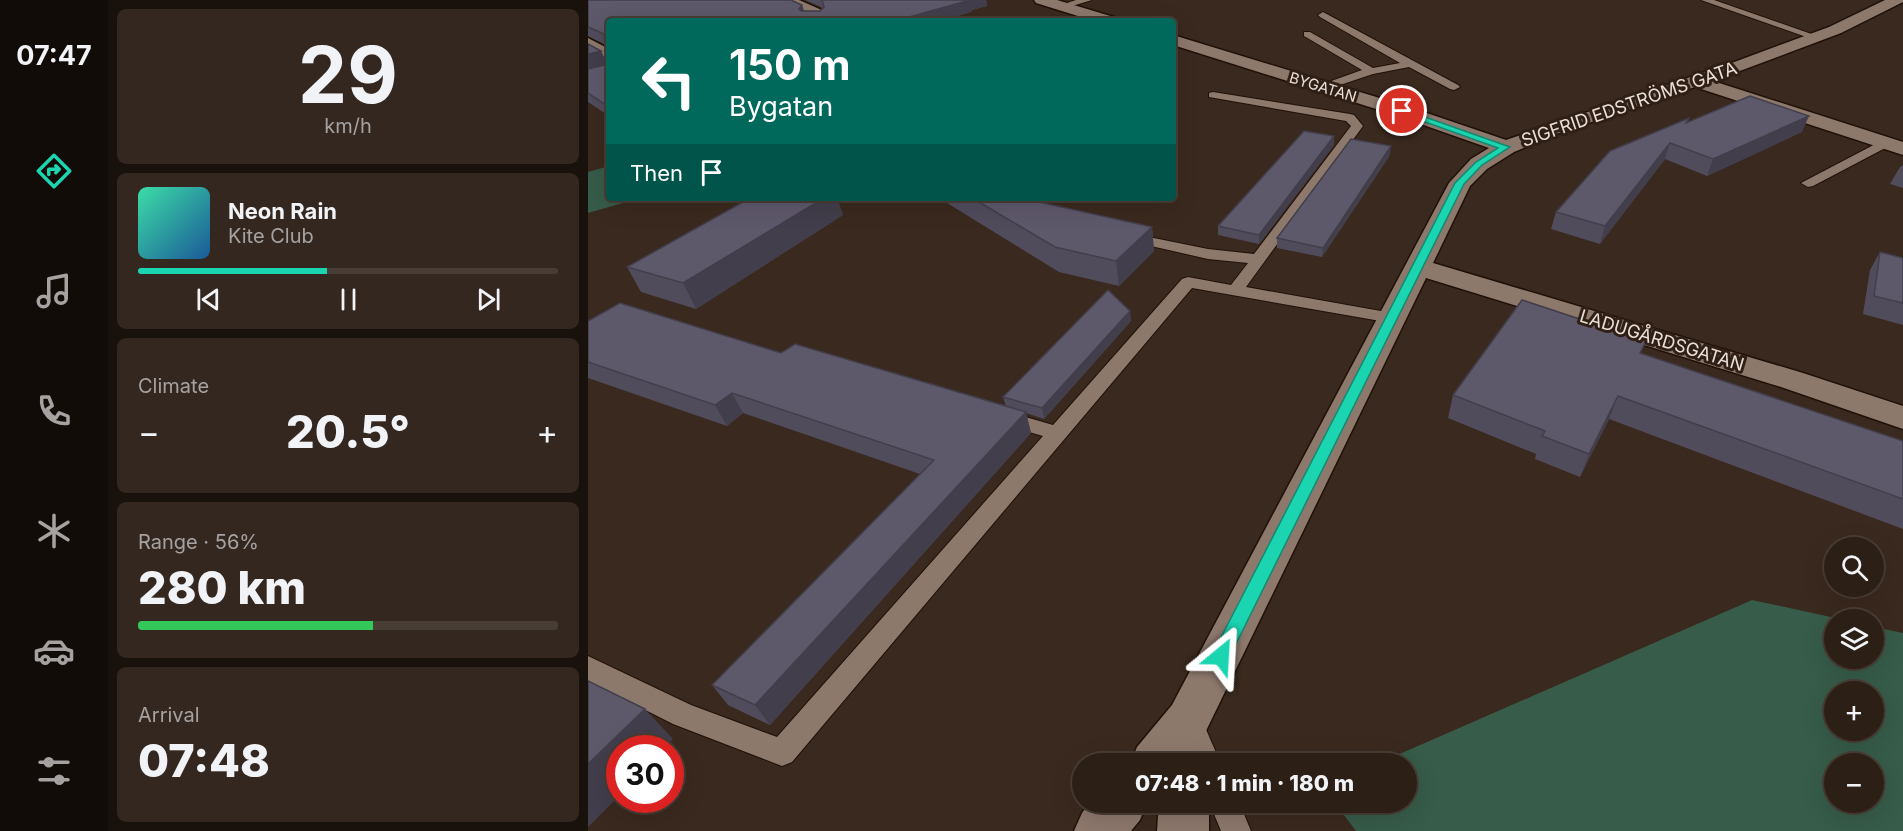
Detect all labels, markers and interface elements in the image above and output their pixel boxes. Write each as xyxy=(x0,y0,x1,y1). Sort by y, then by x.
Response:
text: 29 xyxy=(298,27,398,122)
text: 07:47 xyxy=(16,39,92,72)
text: 150 m xyxy=(729,39,851,90)
icon: left xyxy=(630,42,708,120)
street label: SIGFRID EDSTRÖMS GATA xyxy=(1518,56,1740,151)
street label: BYGATAN xyxy=(1287,68,1359,106)
pin xyxy=(1376,85,1427,136)
text: Bygatan xyxy=(729,90,833,123)
icon: arrive xyxy=(1385,94,1418,127)
text: km/h xyxy=(324,114,372,138)
icon: directions xyxy=(33,150,75,192)
icon: arrive xyxy=(695,156,728,189)
text: Then xyxy=(630,160,683,186)
text: Neon Rain xyxy=(228,198,337,224)
text: Kite Club xyxy=(228,224,314,248)
icon: music xyxy=(33,270,75,312)
icon: previous xyxy=(192,283,225,316)
icon: pause xyxy=(332,283,365,316)
icon: next xyxy=(472,283,505,316)
street label: LADUGÅRDSGATAN xyxy=(1577,303,1747,375)
text: Climate xyxy=(138,374,209,398)
icon: phone xyxy=(33,390,75,432)
text: 20.5° xyxy=(286,404,410,459)
text: − xyxy=(138,412,160,452)
text: + xyxy=(536,412,558,452)
icon: climate xyxy=(33,510,75,552)
text: Range · 56% xyxy=(138,530,259,554)
map controls xyxy=(1824,537,1884,813)
button: search xyxy=(1824,537,1884,597)
text: 280 km xyxy=(138,560,306,615)
button: layers xyxy=(1824,609,1884,669)
position arrow xyxy=(1189,624,1253,688)
icon: car xyxy=(33,630,75,672)
button: + xyxy=(1824,681,1884,741)
text: Arrival xyxy=(138,703,200,727)
text: 07:48 xyxy=(138,733,270,788)
speed limit sign: 30 xyxy=(606,735,684,813)
icon: filters xyxy=(33,750,75,792)
button: − xyxy=(1824,753,1884,813)
text: 07:48 · 1 min · 180 m xyxy=(1135,770,1354,796)

